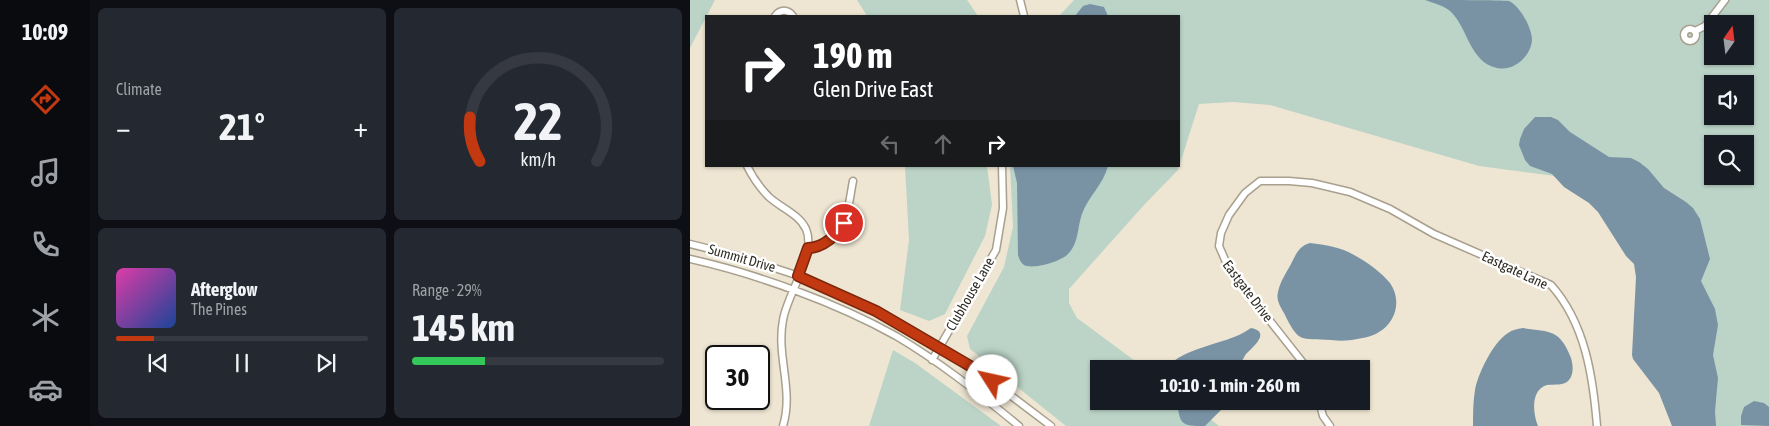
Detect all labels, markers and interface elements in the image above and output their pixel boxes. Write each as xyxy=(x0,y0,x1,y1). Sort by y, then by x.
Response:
north arrow xyxy=(1704,15,1754,65)
map controls xyxy=(1704,15,1754,185)
text: 10:09 xyxy=(22,19,68,45)
icon: right xyxy=(730,35,795,100)
text: 190 m xyxy=(813,35,892,75)
button: sound xyxy=(1704,75,1754,125)
text: Glen Drive East xyxy=(813,76,933,102)
text: Climate xyxy=(116,80,162,98)
icon: directions xyxy=(28,82,63,117)
text: 22 xyxy=(514,91,562,151)
text: 21° xyxy=(219,105,265,148)
text: − xyxy=(116,111,131,143)
text: + xyxy=(353,111,368,143)
icon: left xyxy=(876,130,904,158)
icon: ahead xyxy=(929,130,957,158)
icon: right xyxy=(982,130,1010,158)
button: search xyxy=(1704,135,1754,185)
text: km/h xyxy=(520,149,556,170)
icon: music xyxy=(28,155,63,190)
pin xyxy=(823,202,865,244)
icon: arrive xyxy=(830,209,858,237)
icon: phone xyxy=(28,227,63,262)
street label: Summit Drive xyxy=(707,241,777,275)
street label: Eastgate Lane xyxy=(1479,248,1551,292)
street label: Clubhouse Lane xyxy=(943,255,997,333)
street label: Eastgate Drive xyxy=(1220,257,1276,325)
text: Afterglow xyxy=(191,278,258,300)
text: Range · 29% xyxy=(412,281,482,299)
icon: climate xyxy=(28,300,63,335)
text: The Pines xyxy=(191,300,247,318)
text: 145 km xyxy=(412,306,515,349)
speed limit sign: 30 xyxy=(705,345,770,410)
icon: previous xyxy=(144,349,172,377)
icon: pause xyxy=(228,349,256,377)
icon: next xyxy=(312,349,340,377)
position arrow xyxy=(965,354,1017,406)
icon: car xyxy=(28,372,63,407)
text: 10:10 · 1 min · 260 m xyxy=(1160,374,1300,396)

